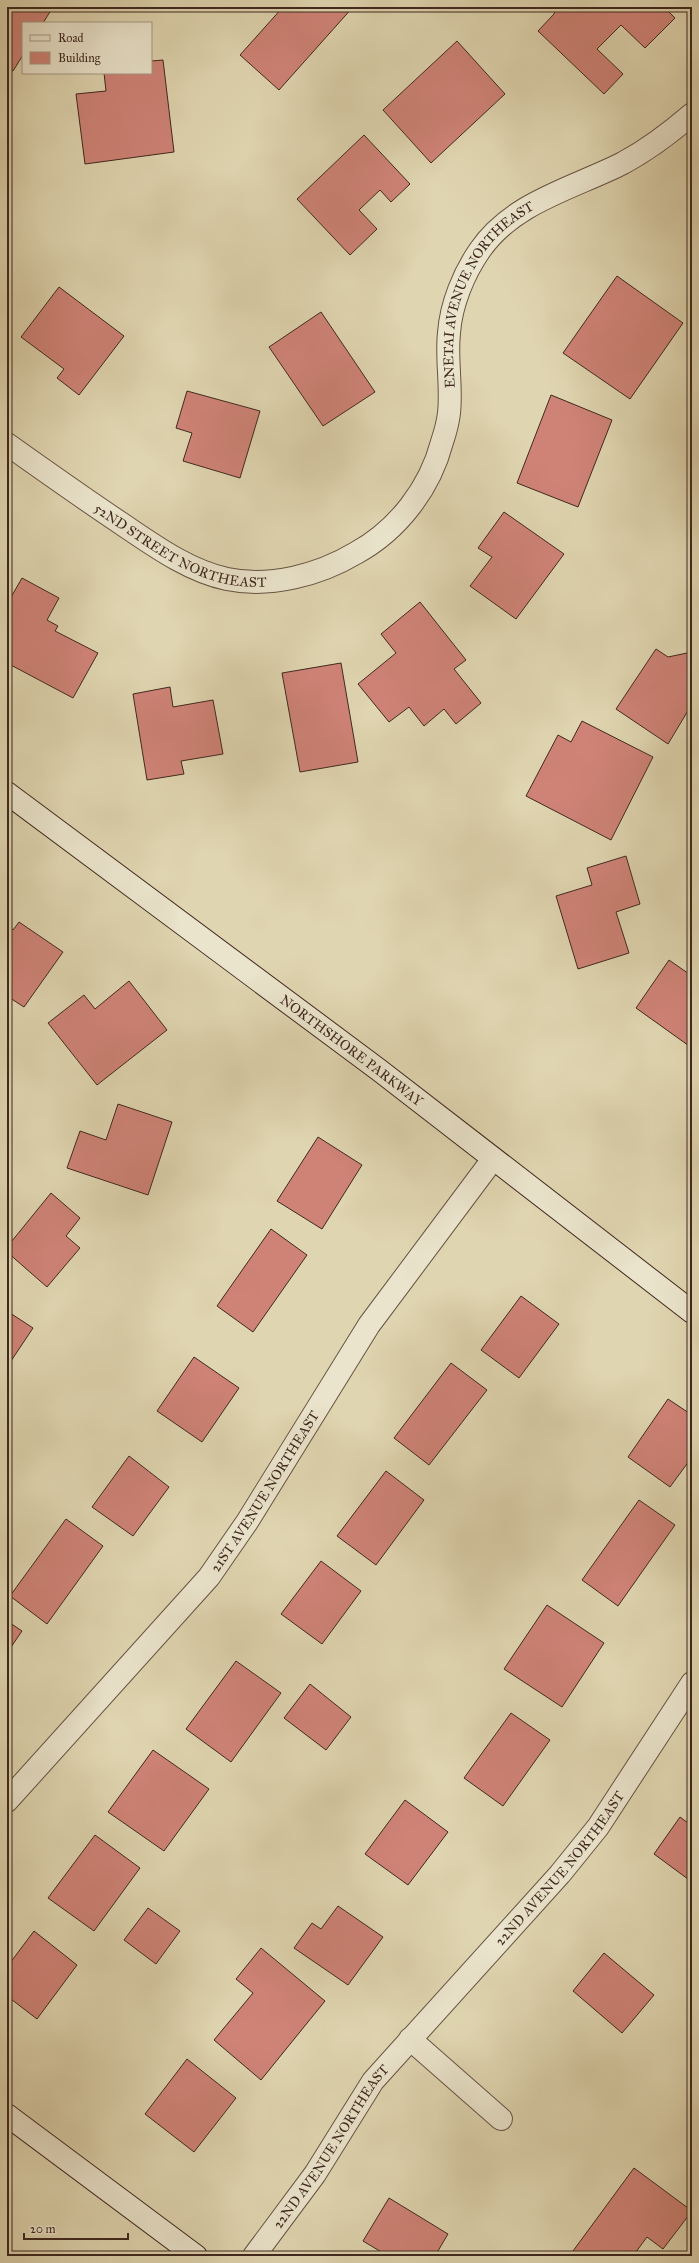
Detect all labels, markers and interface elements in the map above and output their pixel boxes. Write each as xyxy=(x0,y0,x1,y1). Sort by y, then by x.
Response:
legend xyxy=(22,22,152,74)
text: Road xyxy=(58,31,84,45)
text: Building xyxy=(58,51,101,66)
street label: ENETAI AVENUE NORTHEAST xyxy=(440,197,537,389)
street label: 52ND STREET NORTHEAST xyxy=(91,499,267,590)
street label: NORTHSHORE PARKWAY xyxy=(277,991,427,1110)
street label: 21ST AVENUE NORTHEAST xyxy=(207,1407,323,1575)
street label: 22ND AVENUE NORTHEAST xyxy=(491,1788,628,1949)
street label: 22ND AVENUE NORTHEAST xyxy=(269,2061,393,2232)
scale bar xyxy=(24,2215,128,2241)
text: 20 m xyxy=(30,2222,56,2236)

